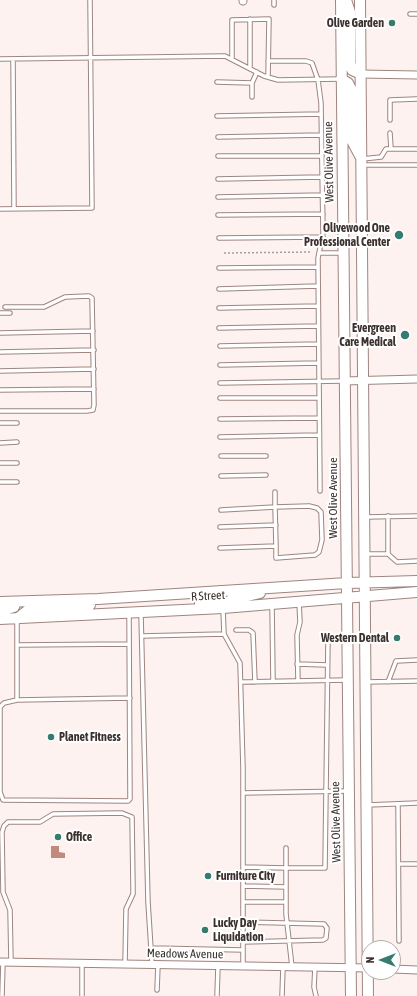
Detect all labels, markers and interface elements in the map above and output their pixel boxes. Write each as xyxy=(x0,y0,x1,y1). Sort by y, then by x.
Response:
place label: Olive Garden xyxy=(327,16,384,30)
marker: Olive Garden xyxy=(387,18,397,28)
street label: West Olive Avenue xyxy=(321,121,337,203)
place label: Olivewood One Professional Center xyxy=(304,221,390,249)
marker: Olivewood One Professional Center xyxy=(393,229,405,241)
place label: Evergreen Care Medical xyxy=(339,321,396,349)
marker: Evergreen Care Medical xyxy=(399,329,411,341)
street label: West Olive Avenue xyxy=(326,457,340,539)
street label: R Street xyxy=(191,588,225,604)
place label: Western Dental xyxy=(321,631,389,645)
marker: Western Dental xyxy=(392,633,402,643)
place label: Planet Fitness xyxy=(59,730,121,744)
marker: Planet Fitness xyxy=(46,732,56,742)
street label: West Olive Avenue xyxy=(328,781,344,863)
place label: Office xyxy=(66,830,92,844)
marker: Office xyxy=(53,832,63,842)
place label: Furniture City xyxy=(216,869,275,883)
marker: Furniture City xyxy=(203,871,213,881)
place label: Lucky Day Liquidation xyxy=(213,916,264,944)
marker: Lucky Day Liquidation xyxy=(200,925,210,935)
north arrow xyxy=(361,940,401,980)
street label: Meadows Avenue xyxy=(147,946,223,962)
text: N xyxy=(364,957,376,963)

